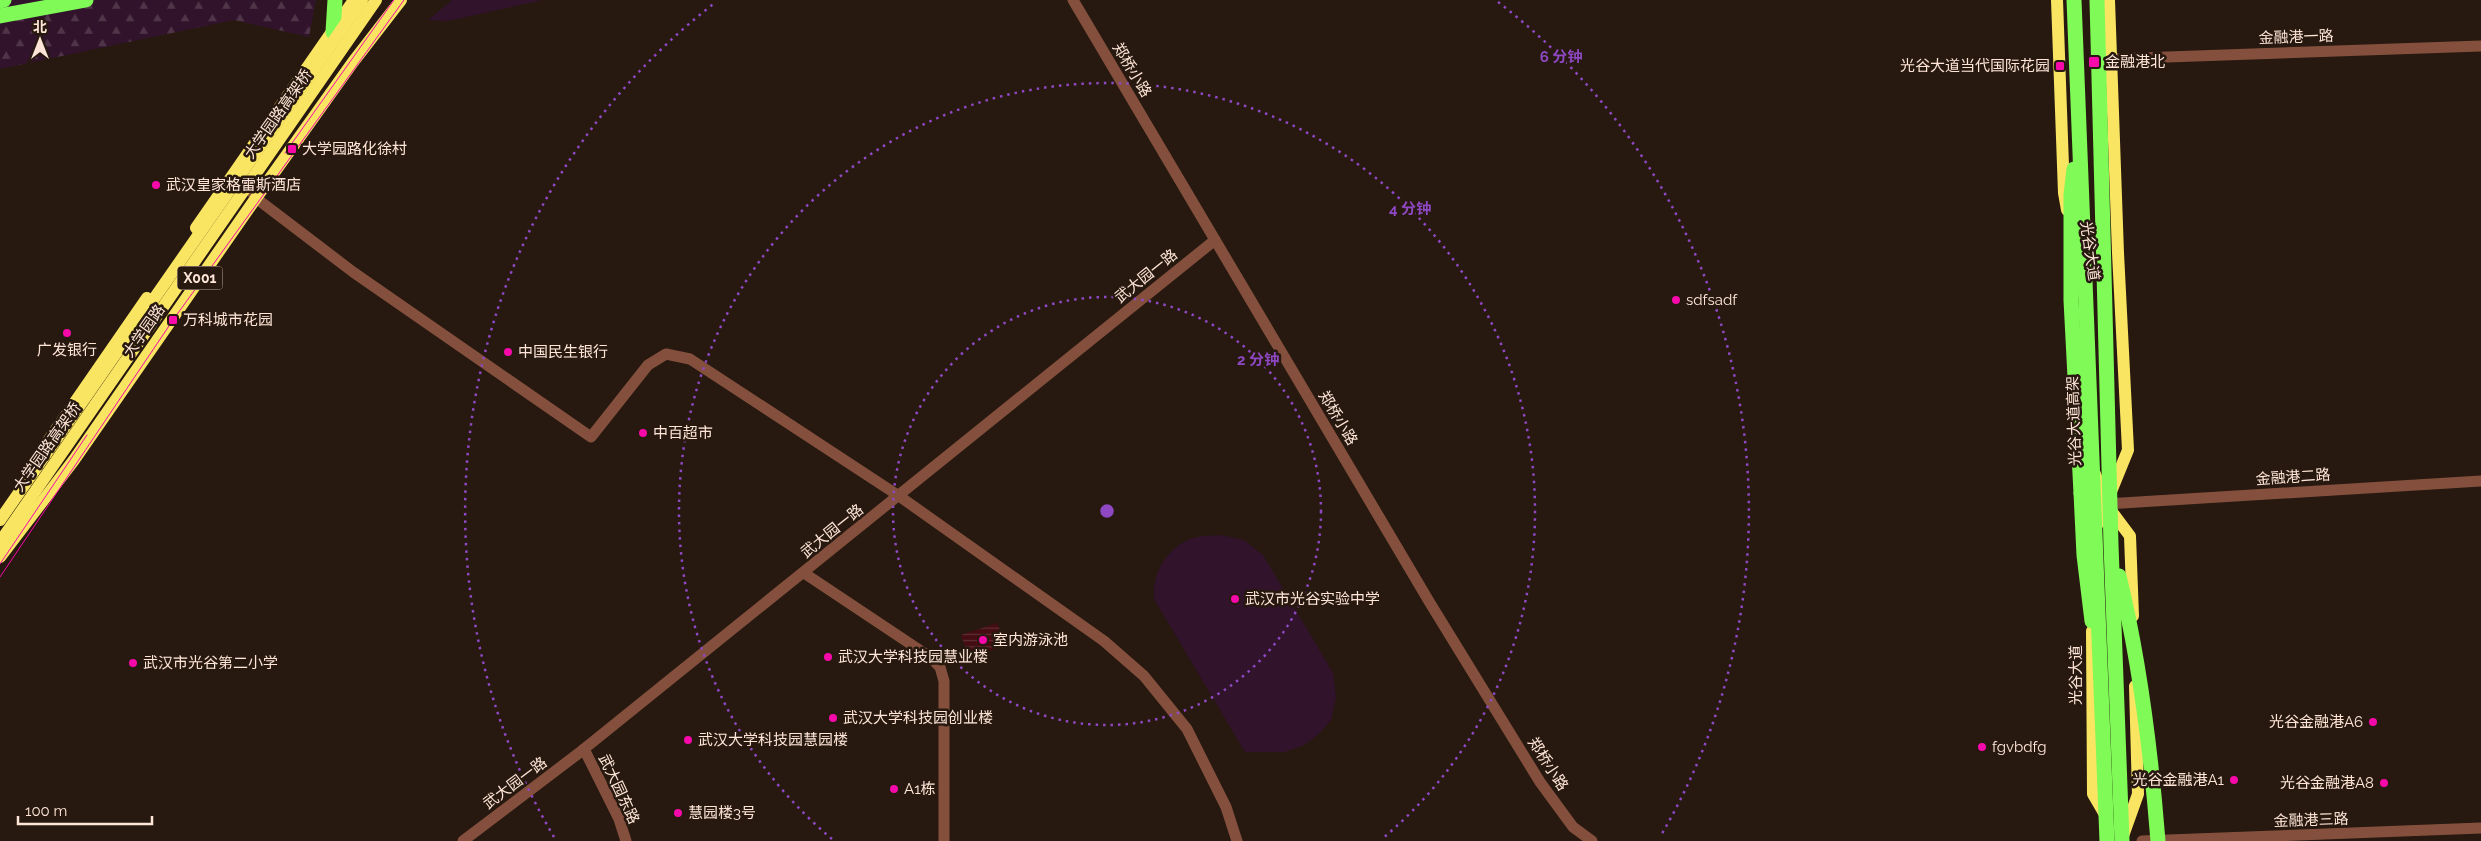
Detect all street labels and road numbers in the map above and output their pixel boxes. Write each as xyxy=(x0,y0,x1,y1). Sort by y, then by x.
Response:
street label: 金融港一路 xyxy=(2258,27,2334,47)
street label: 郑桥小路 xyxy=(1109,40,1155,100)
street label: 大学园路高架桥 xyxy=(241,66,315,162)
street label: 光谷大道 xyxy=(2077,220,2103,282)
street label: 武大园一路 xyxy=(1111,245,1181,307)
road number: X001 xyxy=(178,266,222,290)
street label: 大学园路 xyxy=(119,301,169,361)
street label: 光谷大道高架 xyxy=(2063,376,2085,466)
street label: 郑桥小路 xyxy=(1315,388,1361,448)
street label: 大学园路高架桥 xyxy=(10,399,84,495)
street label: 金融港二路 xyxy=(2255,465,2331,489)
street label: 武大园一路 xyxy=(797,500,867,562)
street label: 光谷大道 xyxy=(2067,645,2085,705)
street label: 郑桥小路 xyxy=(1524,734,1572,794)
street label: 武大园东路 xyxy=(595,751,643,827)
street label: 武大园一路 xyxy=(480,753,550,813)
street label: 金融港三路 xyxy=(2273,810,2349,830)

